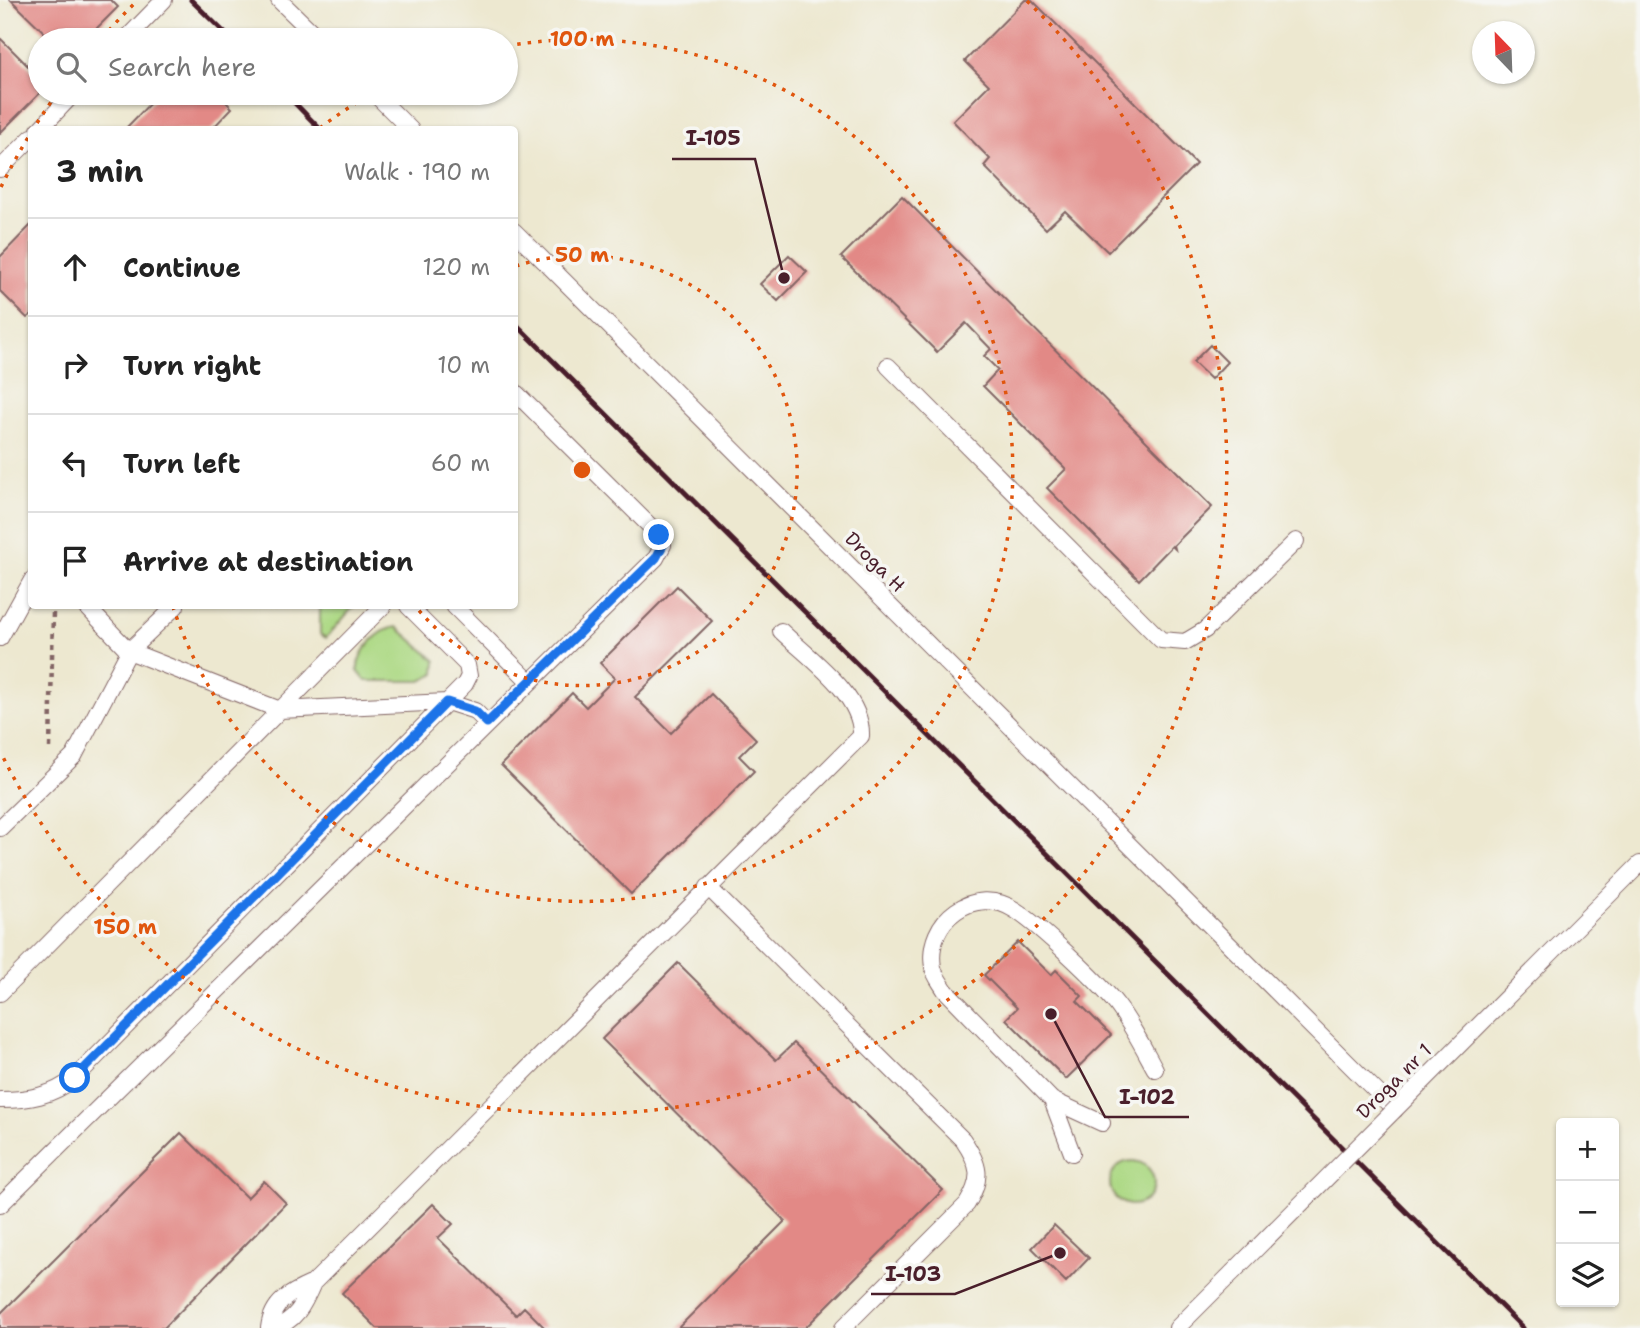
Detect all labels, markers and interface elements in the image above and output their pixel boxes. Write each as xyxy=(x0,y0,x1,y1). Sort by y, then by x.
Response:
north arrow xyxy=(1472,21,1535,84)
text: 100 m xyxy=(550,25,614,53)
search box xyxy=(28,28,518,105)
icon: search xyxy=(52,48,90,86)
text: Search here xyxy=(108,49,257,84)
callout: I-105 xyxy=(672,117,755,159)
text: I-105 xyxy=(685,124,741,152)
text: 3 min xyxy=(56,151,143,192)
text: Walk · 190 m xyxy=(344,157,490,187)
text: 50 m xyxy=(555,241,609,269)
icon: ahead xyxy=(56,248,94,286)
text: Continue xyxy=(123,250,241,285)
text: 120 m xyxy=(422,252,490,282)
icon: right xyxy=(56,346,94,384)
text: Turn right xyxy=(123,348,261,383)
text: 10 m xyxy=(437,350,490,380)
icon: left xyxy=(56,444,94,482)
text: Turn left xyxy=(123,446,240,481)
text: 60 m xyxy=(431,448,490,478)
centre of rings xyxy=(570,458,594,482)
route end xyxy=(643,519,674,550)
street label: Droga H xyxy=(839,526,911,598)
icon: arrive xyxy=(56,542,94,580)
text: Arrive at destination xyxy=(123,544,413,579)
text: 150 m xyxy=(93,913,157,941)
street label: Droga nr 1 xyxy=(1351,1038,1437,1124)
route start xyxy=(59,1062,90,1093)
callout: I-102 xyxy=(1105,1075,1189,1117)
text: I-102 xyxy=(1119,1083,1175,1111)
map controls xyxy=(1556,1118,1619,1307)
button: + xyxy=(1556,1118,1619,1181)
button: − xyxy=(1556,1181,1619,1244)
button: layers xyxy=(1556,1244,1619,1307)
callout: I-103 xyxy=(871,1252,955,1294)
text: I-103 xyxy=(885,1260,941,1288)

